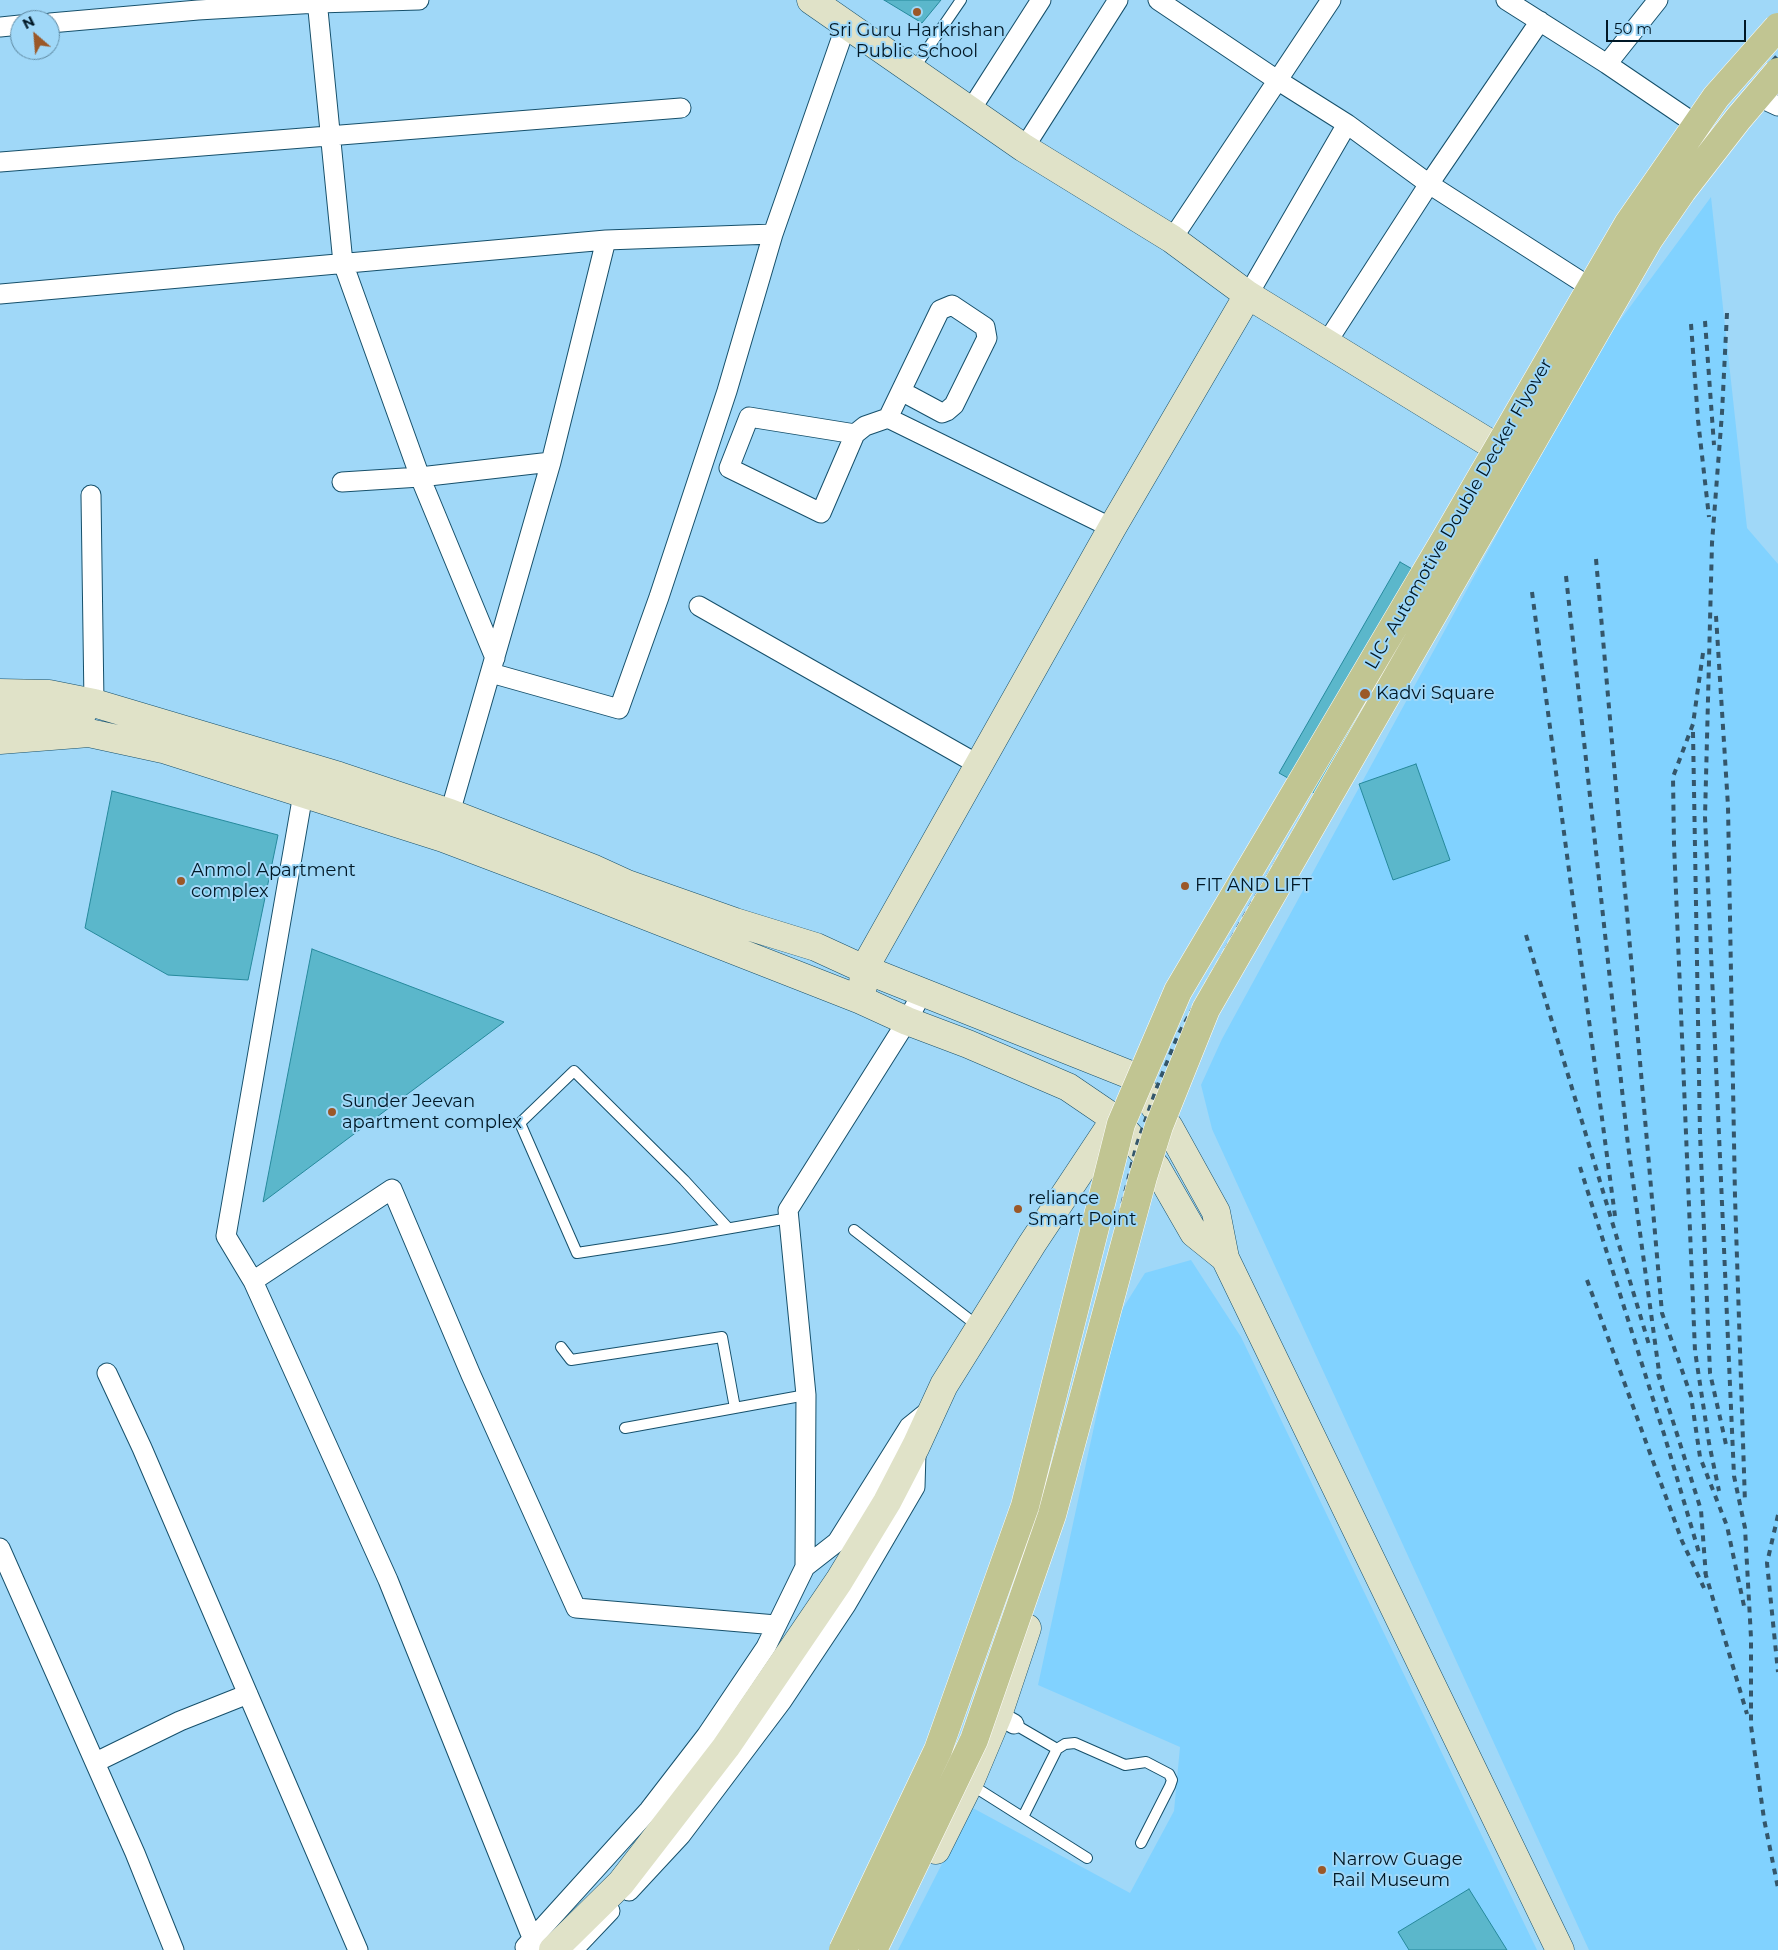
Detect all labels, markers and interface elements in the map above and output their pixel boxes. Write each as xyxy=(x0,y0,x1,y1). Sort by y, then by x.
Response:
marker: Sri Guru Harkrishan Public School xyxy=(911,6,923,18)
north arrow xyxy=(10,10,60,60)
scale bar xyxy=(1608,10,1748,42)
text: N xyxy=(20,12,38,33)
text: 50 m xyxy=(1614,19,1652,38)
place label: Sri Guru Harkrishan Public School xyxy=(829,20,1005,62)
street label: LIC- Automotive Double Decker Flyover xyxy=(1361,355,1557,673)
place label: Kadvi Square xyxy=(1376,683,1495,705)
marker: Kadvi Square xyxy=(1358,687,1372,701)
place label: Anmol Apartment complex xyxy=(191,860,356,902)
marker: Anmol Apartment complex xyxy=(175,875,187,887)
place label: FIT AND LIFT xyxy=(1195,875,1312,897)
marker: FIT AND LIFT xyxy=(1179,880,1191,892)
place label: Sunder Jeevan apartment complex xyxy=(342,1091,522,1134)
marker: Sunder Jeevan apartment complex xyxy=(326,1106,338,1118)
place label: reliance Smart Point xyxy=(1028,1188,1137,1230)
marker: reliance Smart Point xyxy=(1012,1203,1024,1215)
place label: Narrow Guage Rail Museum xyxy=(1332,1849,1463,1892)
marker: Narrow Guage Rail Museum xyxy=(1316,1864,1328,1876)

